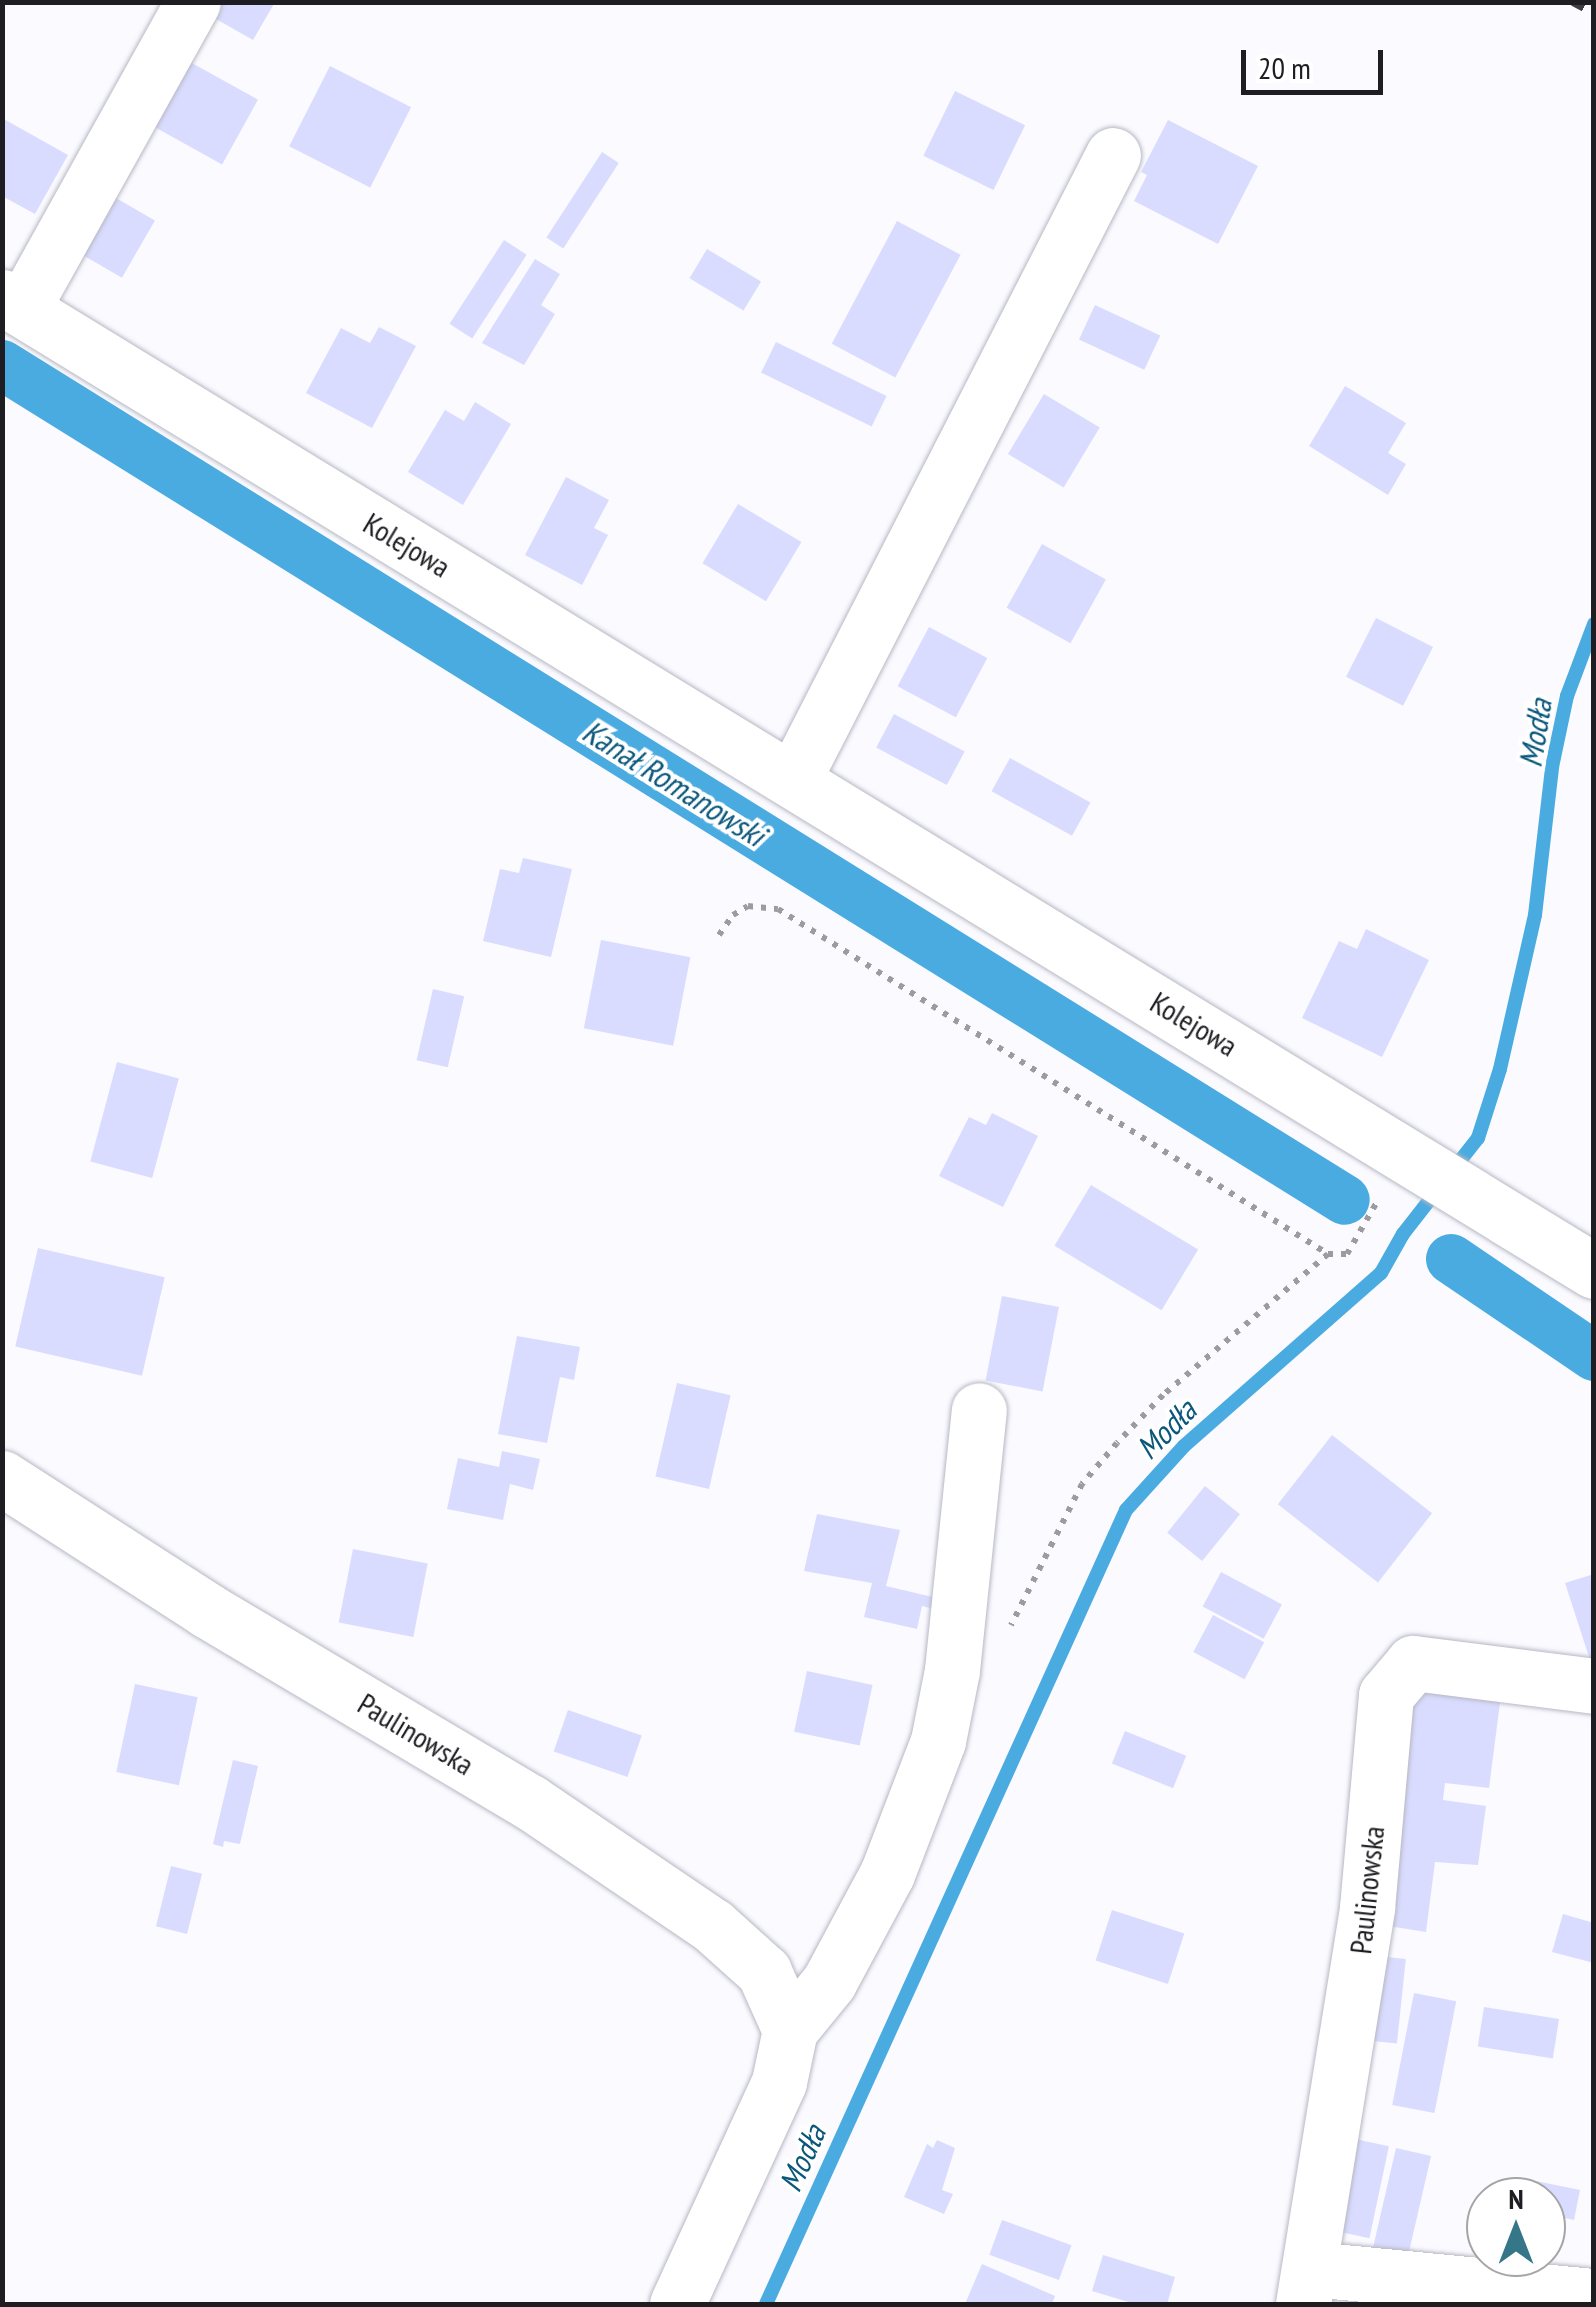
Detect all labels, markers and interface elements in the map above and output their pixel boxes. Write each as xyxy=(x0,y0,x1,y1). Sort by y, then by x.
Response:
scale bar xyxy=(1246,30,1388,92)
text: 20 m xyxy=(1258,48,1311,87)
street label: Kolejowa xyxy=(357,505,457,585)
water label: Modła xyxy=(1511,696,1559,770)
water label: Kanał Romanowski xyxy=(576,712,772,854)
street label: Kolejowa xyxy=(1144,984,1244,1064)
water label: Modła xyxy=(1128,1391,1204,1467)
street label: Paulinowska xyxy=(352,1685,480,1783)
street label: Paulinowska xyxy=(1342,1824,1392,1956)
water label: Modła xyxy=(771,2119,833,2197)
north arrow xyxy=(1466,2177,1566,2277)
text: N xyxy=(1508,2180,1524,2217)

